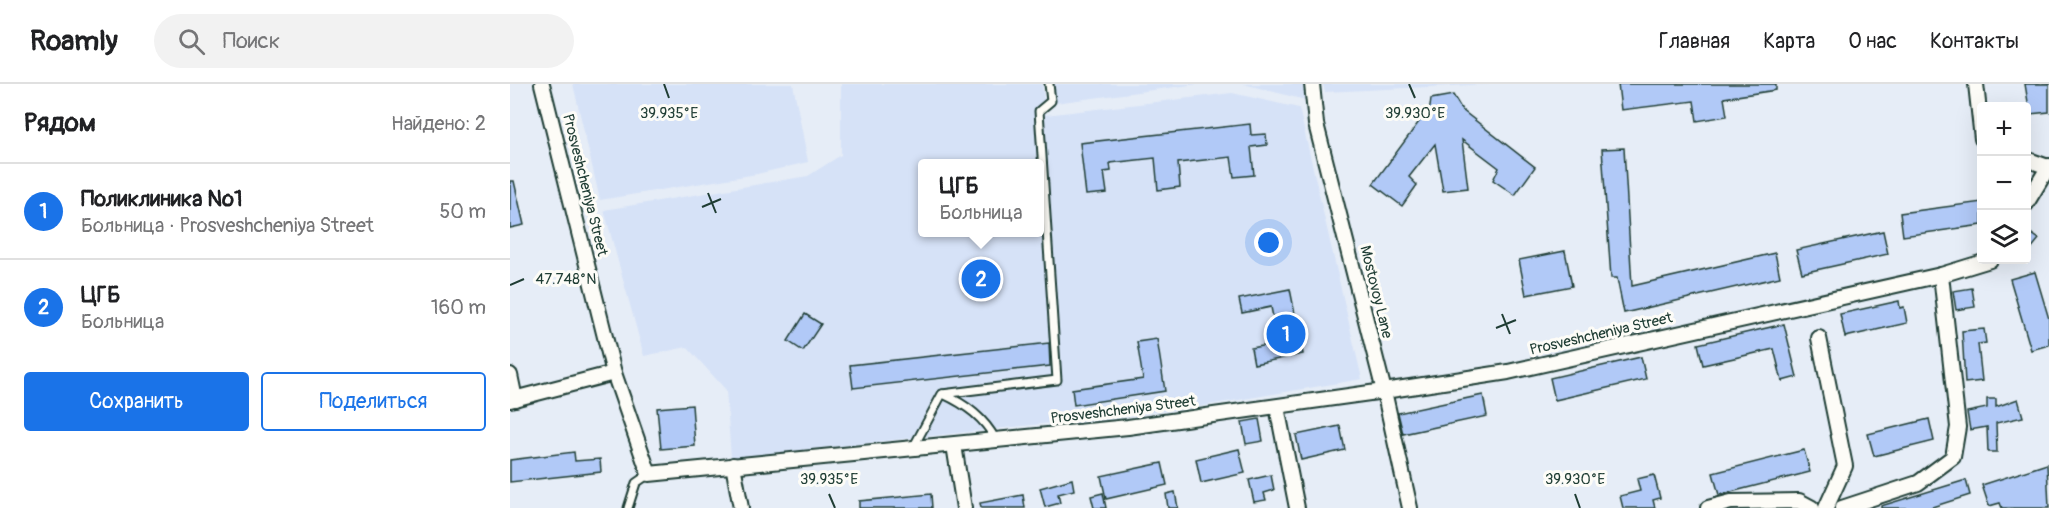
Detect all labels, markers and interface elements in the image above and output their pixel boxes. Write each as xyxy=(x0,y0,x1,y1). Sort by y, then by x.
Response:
search box xyxy=(154,14,574,68)
text: Roamly xyxy=(30,24,118,59)
icon: search xyxy=(175,25,208,58)
text: Поиск xyxy=(223,27,280,55)
text: Главная xyxy=(1659,28,1730,55)
text: Карта xyxy=(1763,28,1815,55)
text: О нас xyxy=(1848,28,1897,55)
text: Контакты xyxy=(1930,28,2019,55)
map controls xyxy=(1977,102,2031,264)
button: + xyxy=(1977,102,2031,156)
text: 39.935°E xyxy=(640,104,698,123)
text: 39.930°E xyxy=(1385,104,1445,123)
text: Рядом xyxy=(24,107,96,139)
text: Найдено: 2 xyxy=(391,111,486,136)
street label: Prosveshcheniya Street xyxy=(558,112,612,259)
button: − xyxy=(1977,156,2031,210)
popup xyxy=(918,159,1044,237)
text: ЦГБ xyxy=(939,172,979,200)
text: Поликлиника №1 xyxy=(81,185,243,213)
text: 1 xyxy=(40,199,47,224)
text: 50 m xyxy=(439,199,486,224)
text: Больница xyxy=(939,200,1023,225)
button: layers xyxy=(1977,210,2031,264)
text: Больница · Prosveshcheniya Street xyxy=(81,213,374,238)
your location xyxy=(1254,228,1283,257)
street label: Mostovoy Lane xyxy=(1355,244,1397,341)
pin: 2 xyxy=(962,256,1000,302)
text: 47.748°N xyxy=(536,270,596,289)
text: ЦГБ xyxy=(81,281,120,309)
text: 2 xyxy=(38,295,49,320)
text: 160 m xyxy=(431,295,486,320)
street label: Prosveshcheniya Street xyxy=(1528,308,1675,360)
text: Больница xyxy=(81,309,164,334)
pin: 1 xyxy=(1266,312,1306,356)
button: Сохранить xyxy=(24,372,249,431)
button: Поделиться xyxy=(261,372,486,431)
street label: Prosveshcheniya Street xyxy=(1049,392,1198,428)
text: 39.935°E xyxy=(800,470,858,489)
text: 39.930°E xyxy=(1545,470,1605,489)

